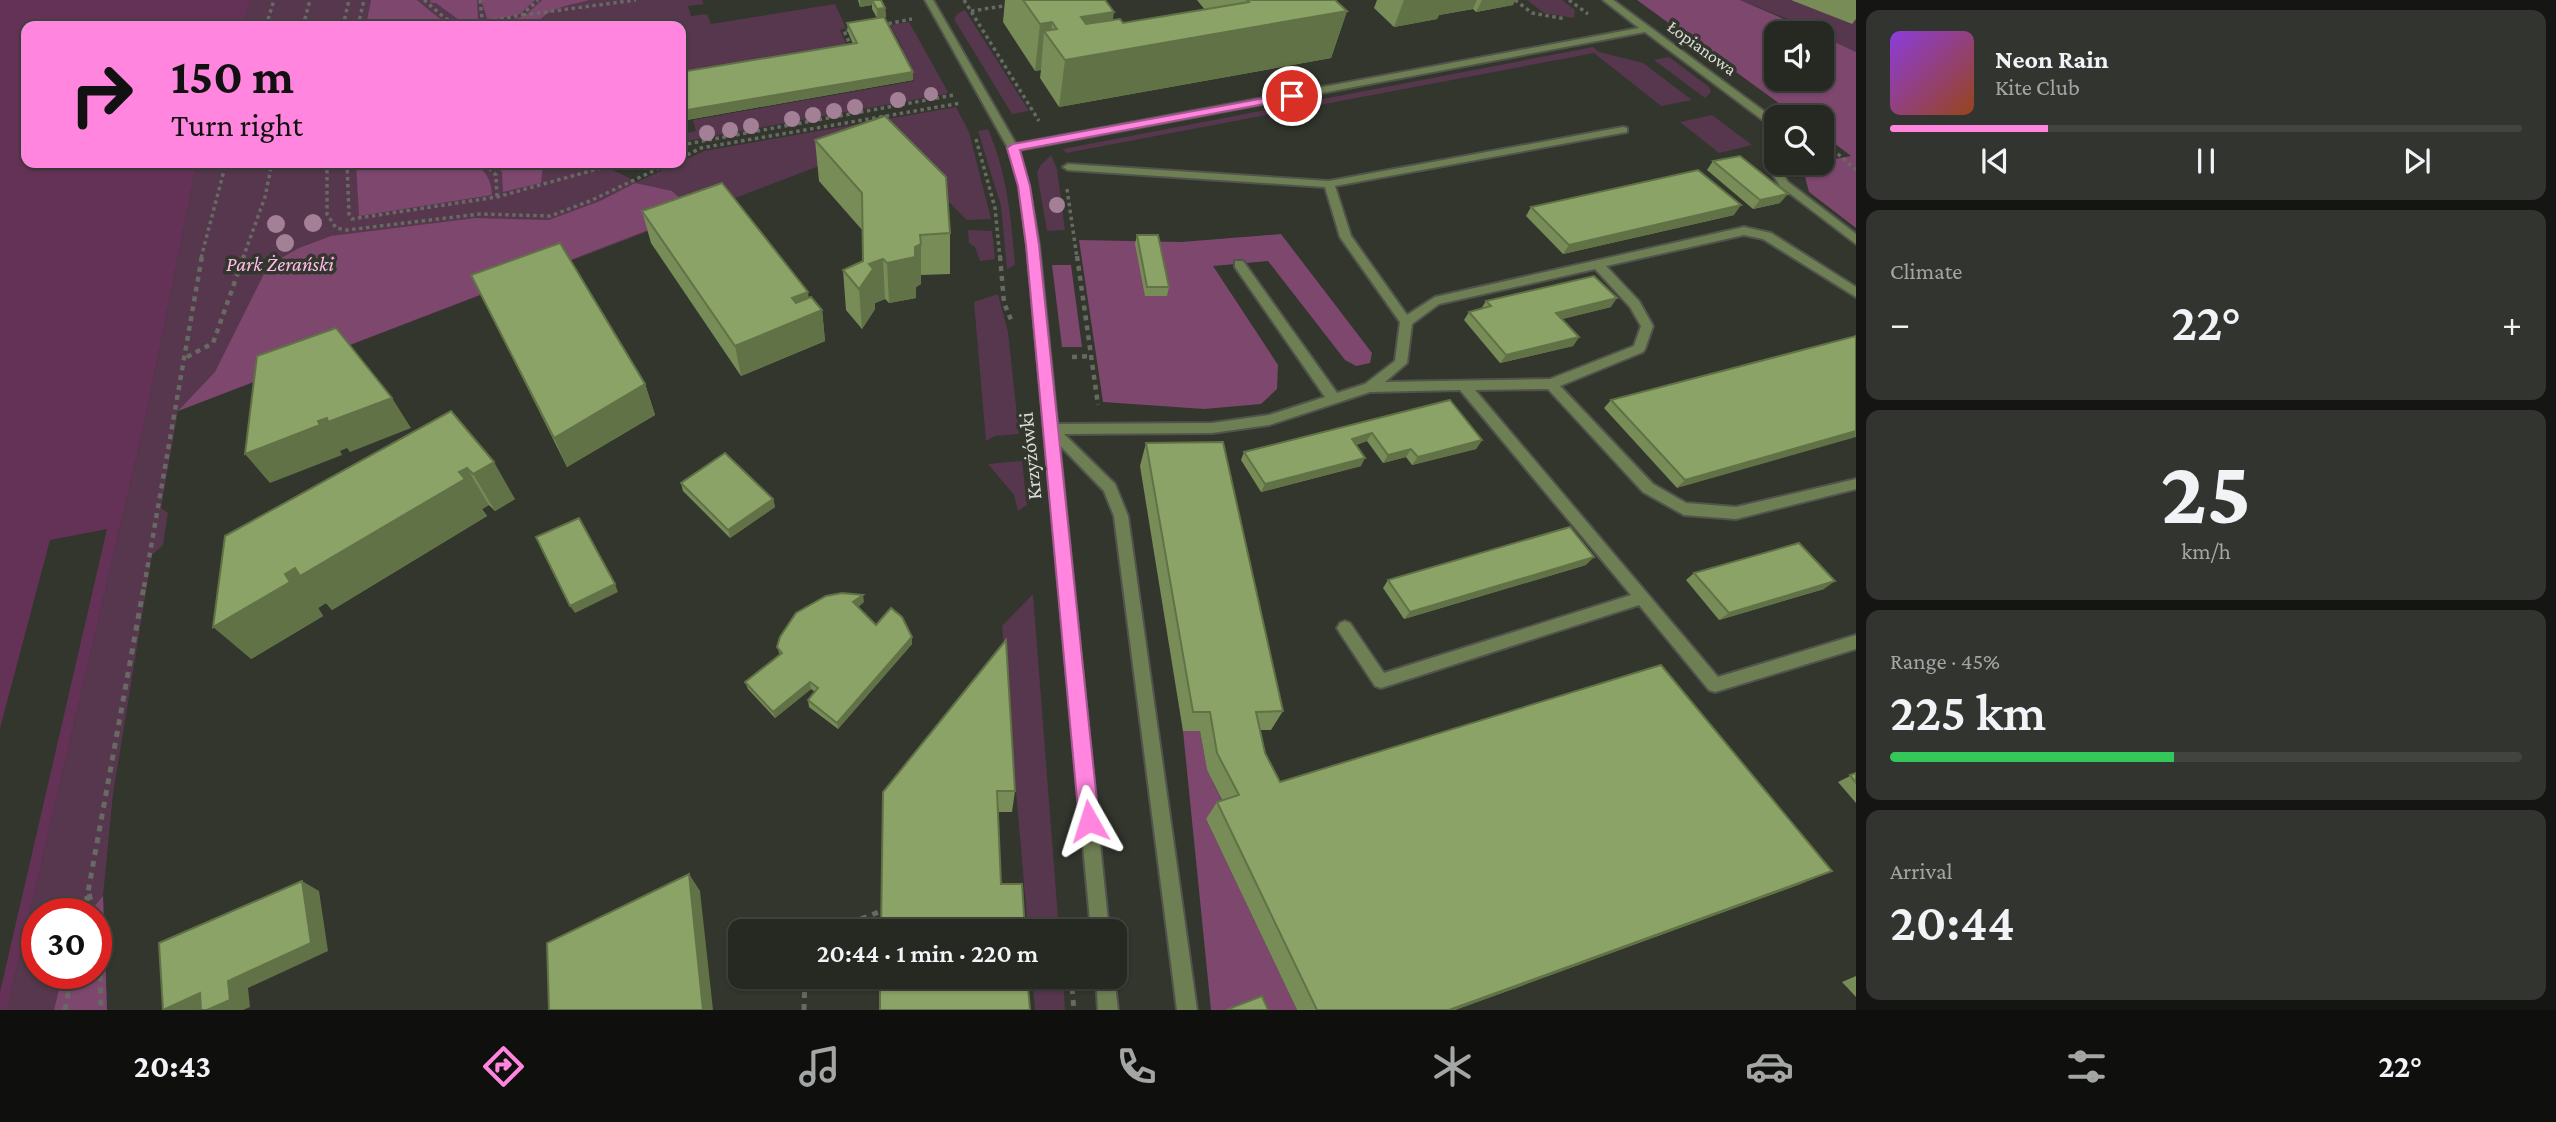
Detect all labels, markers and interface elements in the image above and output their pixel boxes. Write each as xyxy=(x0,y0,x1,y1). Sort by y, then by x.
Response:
street label: Łopianowa xyxy=(1664,16,1740,80)
map controls xyxy=(1764,21,1834,175)
button: sound xyxy=(1764,21,1834,91)
text: Neon Rain xyxy=(1995,45,2109,74)
icon: right xyxy=(56,49,147,140)
text: 150 m xyxy=(171,49,294,104)
pin xyxy=(1262,66,1322,126)
text: Kite Club xyxy=(1995,74,2080,100)
icon: arrive xyxy=(1273,77,1311,115)
button: search xyxy=(1764,105,1834,175)
text: Turn right xyxy=(171,107,303,143)
icon: previous xyxy=(1976,142,2014,180)
icon: pause xyxy=(2187,142,2225,180)
icon: next xyxy=(2398,142,2436,180)
park label: Park Żerański xyxy=(226,252,334,276)
text: Climate xyxy=(1890,258,1962,284)
text: 22° xyxy=(2171,293,2241,351)
text: − xyxy=(1890,302,1910,344)
text: + xyxy=(2502,302,2522,344)
street label: Krzyżówki xyxy=(1013,410,1047,501)
text: 25 xyxy=(2161,441,2252,543)
text: km/h xyxy=(2181,538,2231,564)
text: Range · 45% xyxy=(1890,648,2000,674)
text: 225 km xyxy=(1890,683,2046,741)
position arrow xyxy=(1052,784,1126,858)
text: Arrival xyxy=(1890,858,1953,884)
text: 20:44 xyxy=(1890,893,2015,951)
speed limit sign: 30 xyxy=(21,898,112,989)
text: 20:44 · 1 min · 220 m xyxy=(817,939,1038,968)
icon: directions xyxy=(479,1042,528,1091)
icon: music xyxy=(795,1042,844,1091)
icon: phone xyxy=(1112,1042,1161,1091)
icon: climate xyxy=(1428,1042,1477,1091)
icon: car xyxy=(1745,1042,1794,1091)
icon: filters xyxy=(2062,1042,2111,1091)
text: 20:43 xyxy=(134,1048,211,1084)
text: 22° xyxy=(2378,1048,2422,1084)

